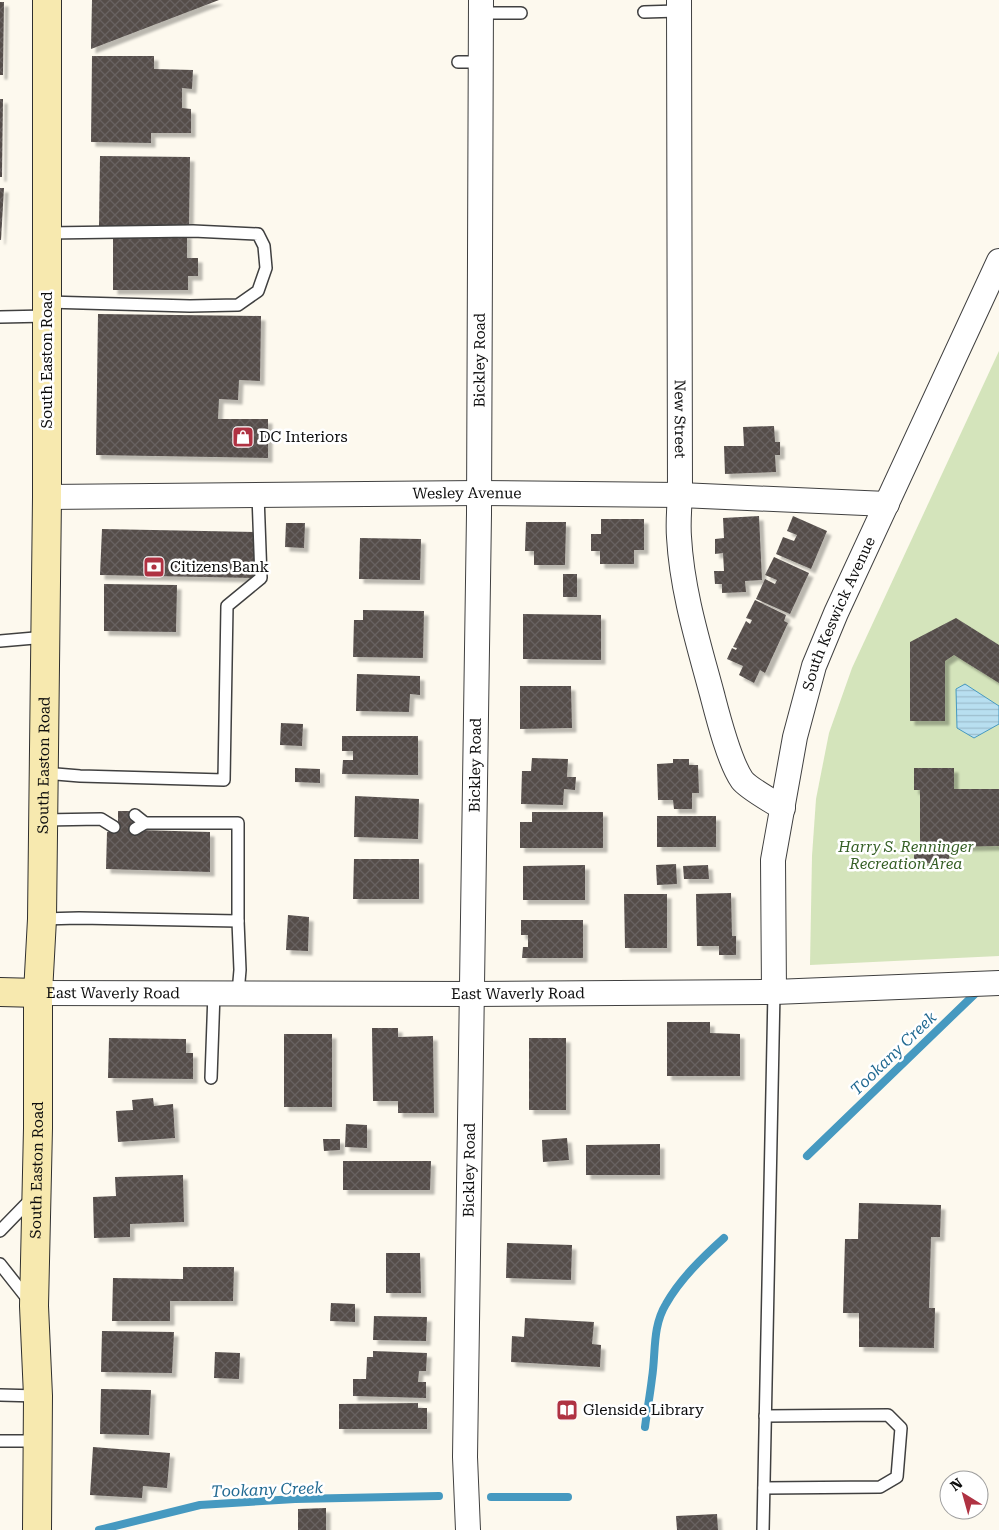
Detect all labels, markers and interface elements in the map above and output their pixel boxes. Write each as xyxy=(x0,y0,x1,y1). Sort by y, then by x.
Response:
street label: South Easton Road xyxy=(38,291,56,429)
street label: Bickley Road xyxy=(470,312,489,408)
street label: New Street xyxy=(671,379,689,459)
shop icon: DC Interiors xyxy=(231,425,255,449)
place label: DC Interiors xyxy=(259,428,348,446)
street label: Wesley Avenue xyxy=(412,484,522,503)
street label: South Keswick Avenue xyxy=(799,534,879,693)
bank icon: Citizens Bank xyxy=(142,555,166,579)
place label: Citizens Bank xyxy=(170,558,269,576)
street label: South Easton Road xyxy=(34,696,54,834)
street label: Bickley Road xyxy=(466,717,485,813)
park label: Harry S. Renninger Recreation Area xyxy=(837,838,974,873)
street label: East Waverly Road xyxy=(46,984,180,1002)
street label: East Waverly Road xyxy=(451,984,585,1003)
water label: Tookany Creek xyxy=(847,1007,940,1099)
street label: South Easton Road xyxy=(27,1101,47,1239)
street label: Bickley Road xyxy=(460,1122,479,1218)
library icon: Glenside Library xyxy=(555,1398,579,1422)
place label: Glenside Library xyxy=(583,1401,704,1419)
north arrow xyxy=(939,1470,989,1520)
text: N xyxy=(947,1475,965,1494)
water label: Tookany Creek xyxy=(211,1478,324,1501)

